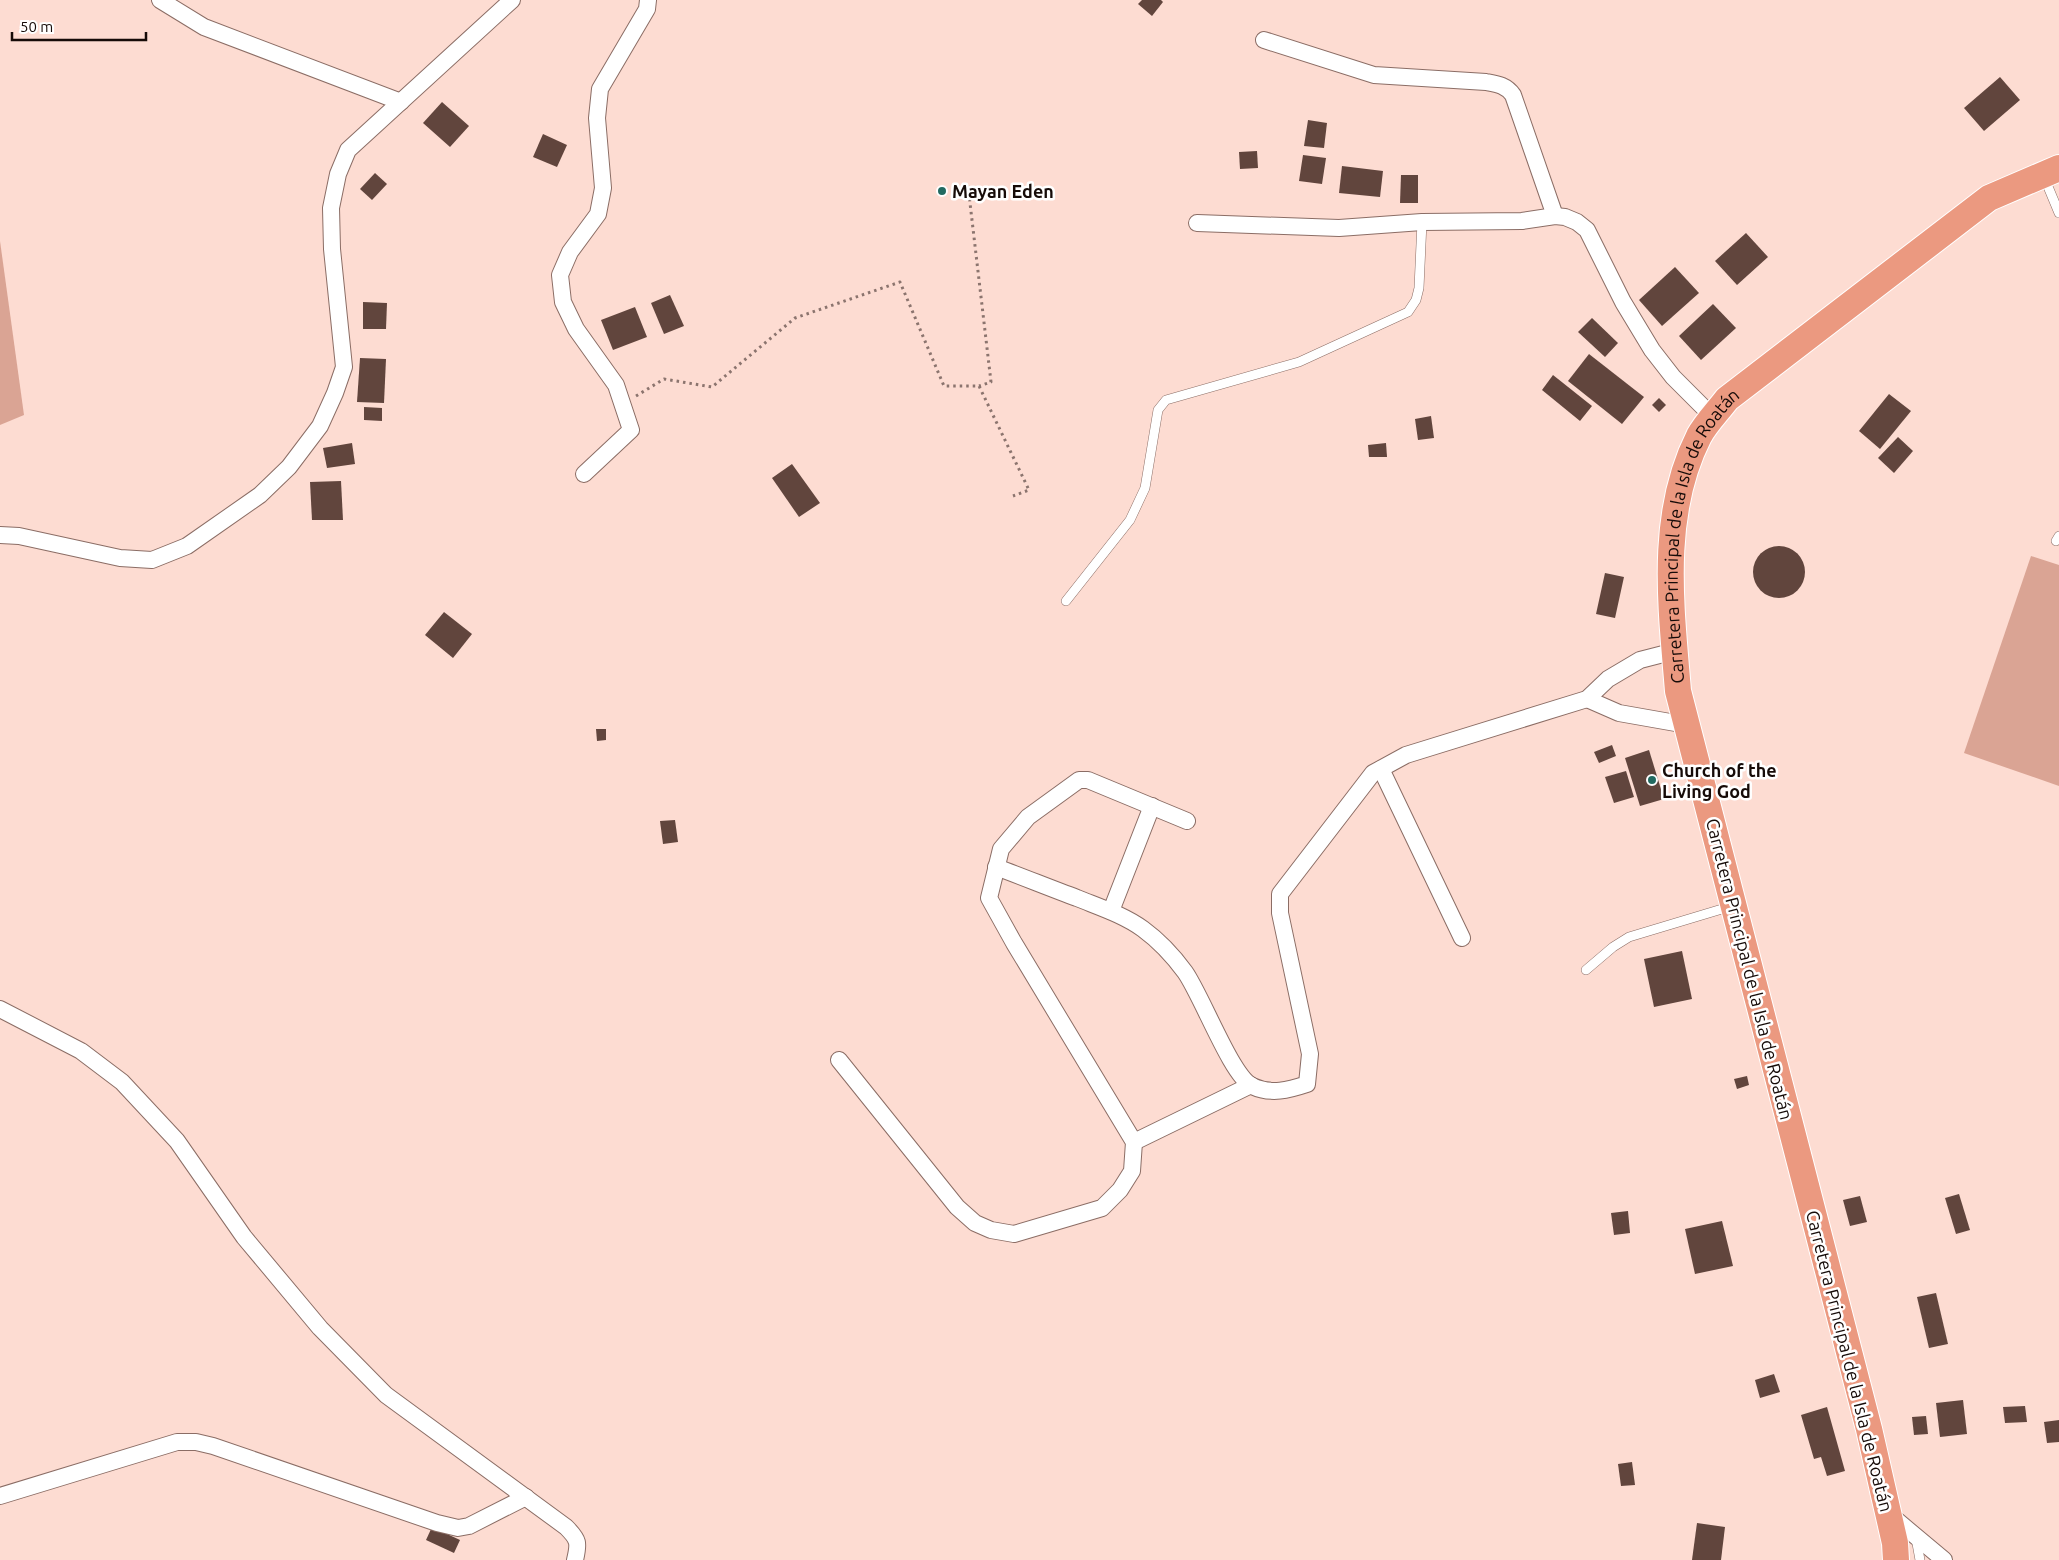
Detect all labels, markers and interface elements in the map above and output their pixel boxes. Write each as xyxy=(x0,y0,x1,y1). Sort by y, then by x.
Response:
scale bar xyxy=(12,10,146,42)
text: 50 m xyxy=(20,18,53,35)
place label: Mayan Eden xyxy=(952,181,1054,201)
marker: Mayan Eden xyxy=(936,185,948,197)
street label: Carretera Principal de la Isla de Roatán xyxy=(1661,384,1743,684)
place label: Church of the Living God xyxy=(1662,760,1777,801)
marker: Church of the Living God xyxy=(1646,774,1658,786)
street label: Carretera Principal de la Isla de Roatán xyxy=(1703,816,1797,1122)
street label: Carretera Principal de la Isla de Roatán xyxy=(1803,1208,1897,1514)

